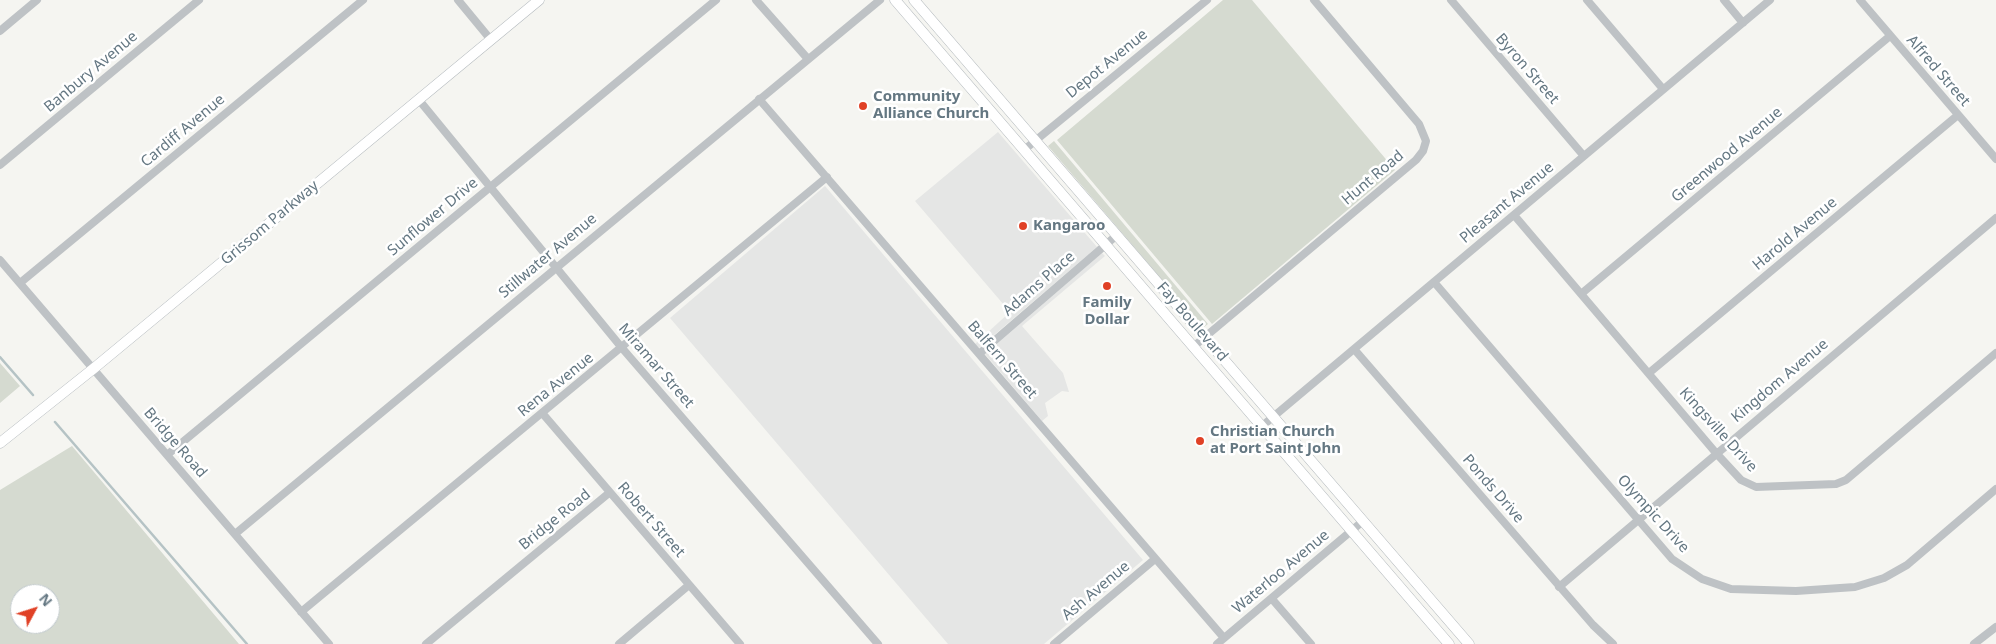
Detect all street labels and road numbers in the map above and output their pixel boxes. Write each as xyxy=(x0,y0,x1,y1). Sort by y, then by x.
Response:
street label: Depot Avenue xyxy=(1063,26,1151,102)
street label: Banbury Avenue xyxy=(41,28,141,116)
street label: Byron Street xyxy=(1492,30,1562,108)
street label: Alfred Street xyxy=(1902,32,1974,110)
street label: Cardiff Avenue xyxy=(137,91,229,171)
street label: Greenwood Avenue xyxy=(1668,104,1786,206)
street label: Hunt Road xyxy=(1338,147,1408,209)
street label: Pleasant Avenue xyxy=(1457,159,1557,247)
street label: Sunflower Drive xyxy=(384,174,482,260)
street label: Grissom Parkway xyxy=(218,177,322,269)
street label: Harold Avenue xyxy=(1749,194,1841,274)
street label: Stillwater Avenue xyxy=(495,210,601,302)
street label: Adams Place xyxy=(999,248,1079,320)
street label: Fay Boulevard xyxy=(1153,279,1231,365)
street label: Balfern Street xyxy=(963,318,1041,402)
street label: Miramar Street xyxy=(614,320,698,412)
street label: Kingdom Avenue xyxy=(1728,335,1832,427)
street label: Rena Avenue xyxy=(515,349,597,421)
street label: Kingsville Drive xyxy=(1675,384,1761,476)
street label: Bridge Road xyxy=(140,404,210,482)
street label: Ponds Drive xyxy=(1458,451,1528,527)
street label: Olympic Drive xyxy=(1613,471,1693,557)
street label: Robert Street xyxy=(614,479,688,561)
street label: Bridge Road xyxy=(516,486,594,554)
street label: Waterloo Avenue xyxy=(1229,526,1333,618)
street label: Ash Avenue xyxy=(1059,558,1133,624)

